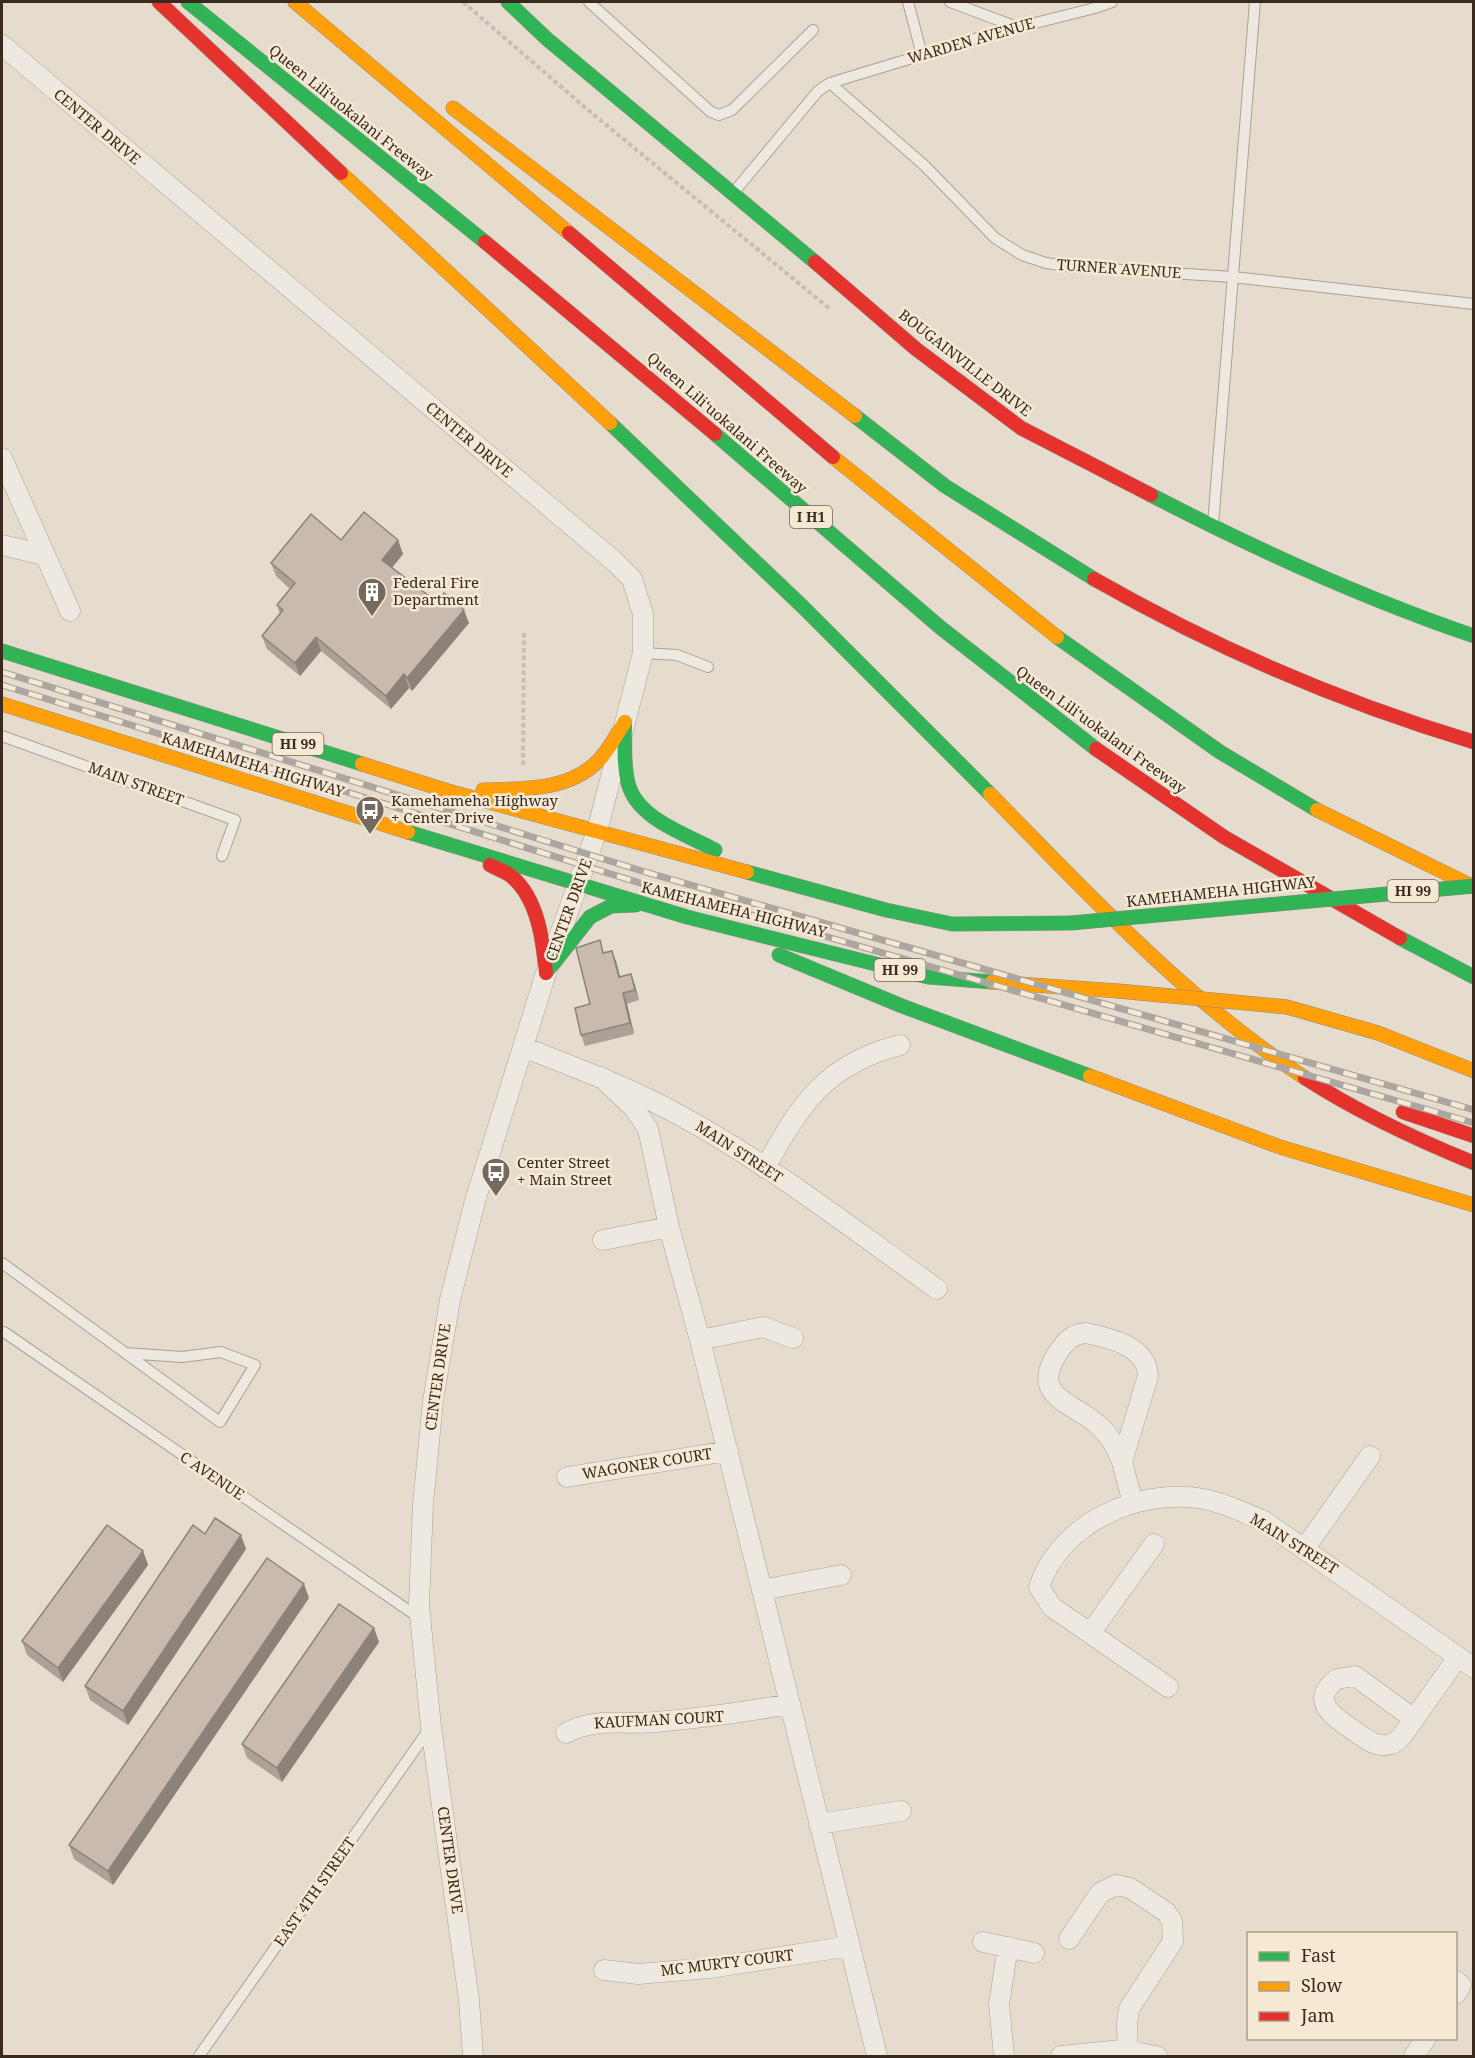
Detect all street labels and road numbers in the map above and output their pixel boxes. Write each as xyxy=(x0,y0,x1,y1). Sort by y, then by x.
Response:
street label: WARDEN AVENUE xyxy=(905,12,1036,68)
street label: Queen Liliʻuokalani Freeway xyxy=(265,40,438,185)
street label: CENTER DRIVE xyxy=(50,84,145,169)
street label: TURNER AVENUE xyxy=(1056,254,1182,282)
street label: BOUGAINVILLE DRIVE xyxy=(895,304,1036,420)
street label: Queen Liliʻuokalani Freeway xyxy=(643,347,812,498)
street label: CENTER DRIVE xyxy=(422,397,517,482)
road number: I H1 xyxy=(790,506,832,528)
street label: Queen Liliʻuokalani Freeway xyxy=(1012,661,1191,798)
street label: KAMEHAMEHA HIGHWAY xyxy=(159,727,348,802)
road number: HI 99 xyxy=(272,733,324,755)
street label: MAIN STREET xyxy=(86,757,187,810)
street label: CENTER DRIVE xyxy=(540,855,596,964)
street label: KAMEHAMEHA HIGHWAY xyxy=(1125,871,1317,911)
street label: KAMEHAMEHA HIGHWAY xyxy=(639,876,830,942)
road number: HI 99 xyxy=(1388,880,1438,902)
road number: HI 99 xyxy=(874,959,926,981)
street label: MAIN STREET xyxy=(692,1115,787,1187)
street label: CENTER DRIVE xyxy=(420,1322,454,1432)
street label: WAGONER COURT xyxy=(581,1443,713,1483)
street label: C AVENUE xyxy=(176,1446,249,1504)
street label: MAIN STREET xyxy=(1247,1508,1342,1578)
street label: KAUFMAN COURT xyxy=(593,1706,724,1732)
street label: CENTER DRIVE xyxy=(434,1805,468,1915)
street label: EAST 4TH STREET xyxy=(269,1833,359,1950)
street label: MC MURTY COURT xyxy=(659,1944,795,1980)

